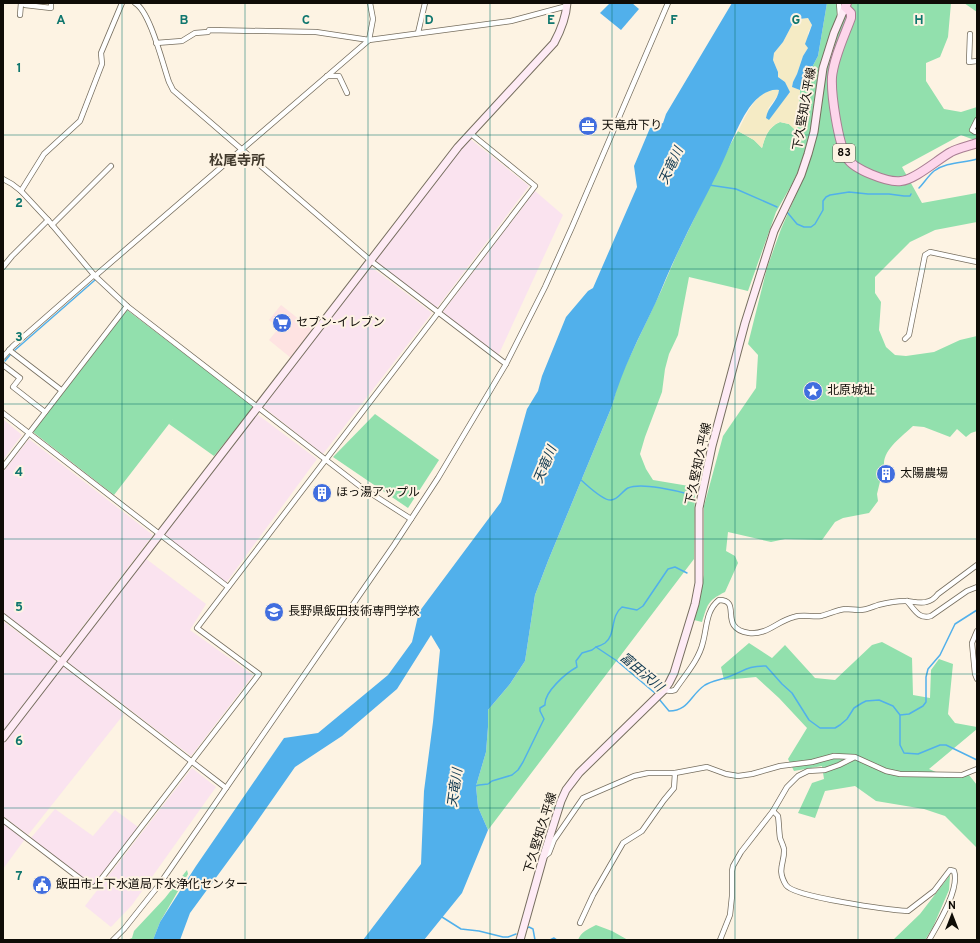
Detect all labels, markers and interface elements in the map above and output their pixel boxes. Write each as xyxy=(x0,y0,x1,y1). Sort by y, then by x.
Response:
text: A xyxy=(56,13,66,29)
text: B xyxy=(180,13,189,29)
text: C xyxy=(302,13,310,29)
text: D xyxy=(424,13,434,29)
text: E xyxy=(547,13,555,29)
text: F xyxy=(670,13,678,29)
text: G xyxy=(792,13,801,29)
text: H xyxy=(914,13,924,29)
text: 1 xyxy=(16,61,22,77)
street label: 下久堅知久平線 xyxy=(790,66,820,152)
office icon: 天竜舟下り xyxy=(577,115,599,137)
place label: 天竜舟下り xyxy=(602,118,662,134)
water label: 天竜川 xyxy=(657,143,688,187)
road number: 83 xyxy=(833,144,855,162)
district label: 松尾寺所 xyxy=(209,153,265,170)
text: 2 xyxy=(15,196,23,212)
supermarket icon: セブン-イレブン xyxy=(271,312,293,334)
place label: セブン-イレブン xyxy=(296,315,385,331)
text: 3 xyxy=(15,330,23,346)
place icon: 北原城址 xyxy=(802,380,824,402)
place label: 北原城址 xyxy=(827,383,875,399)
street label: 下久堅知久平線 xyxy=(682,421,716,507)
water label: 天竜川 xyxy=(531,442,562,486)
building icon: 太陽農場 xyxy=(875,463,897,485)
text: 4 xyxy=(15,465,23,481)
place label: 太陽農場 xyxy=(900,466,948,482)
building icon: ほっ湯アップル xyxy=(311,482,333,504)
place label: ほっ湯アップル xyxy=(336,485,420,501)
text: 5 xyxy=(15,600,23,616)
school or university icon: 長野県飯田技術専門学校 xyxy=(263,601,285,623)
place label: 長野県飯田技術専門学校 xyxy=(288,604,420,620)
water label: 富田沢川 xyxy=(616,650,668,697)
text: 6 xyxy=(15,734,23,750)
water label: 天竜川 xyxy=(445,766,467,808)
street label: 下久堅知久平線 xyxy=(521,790,561,876)
text: 7 xyxy=(16,869,23,885)
public building icon: 飯田市上下水道局下水浄化センター xyxy=(31,874,53,896)
place label: 飯田市上下水道局下水浄化センター xyxy=(56,877,248,893)
north arrow xyxy=(932,895,972,935)
text: N xyxy=(948,899,956,913)

